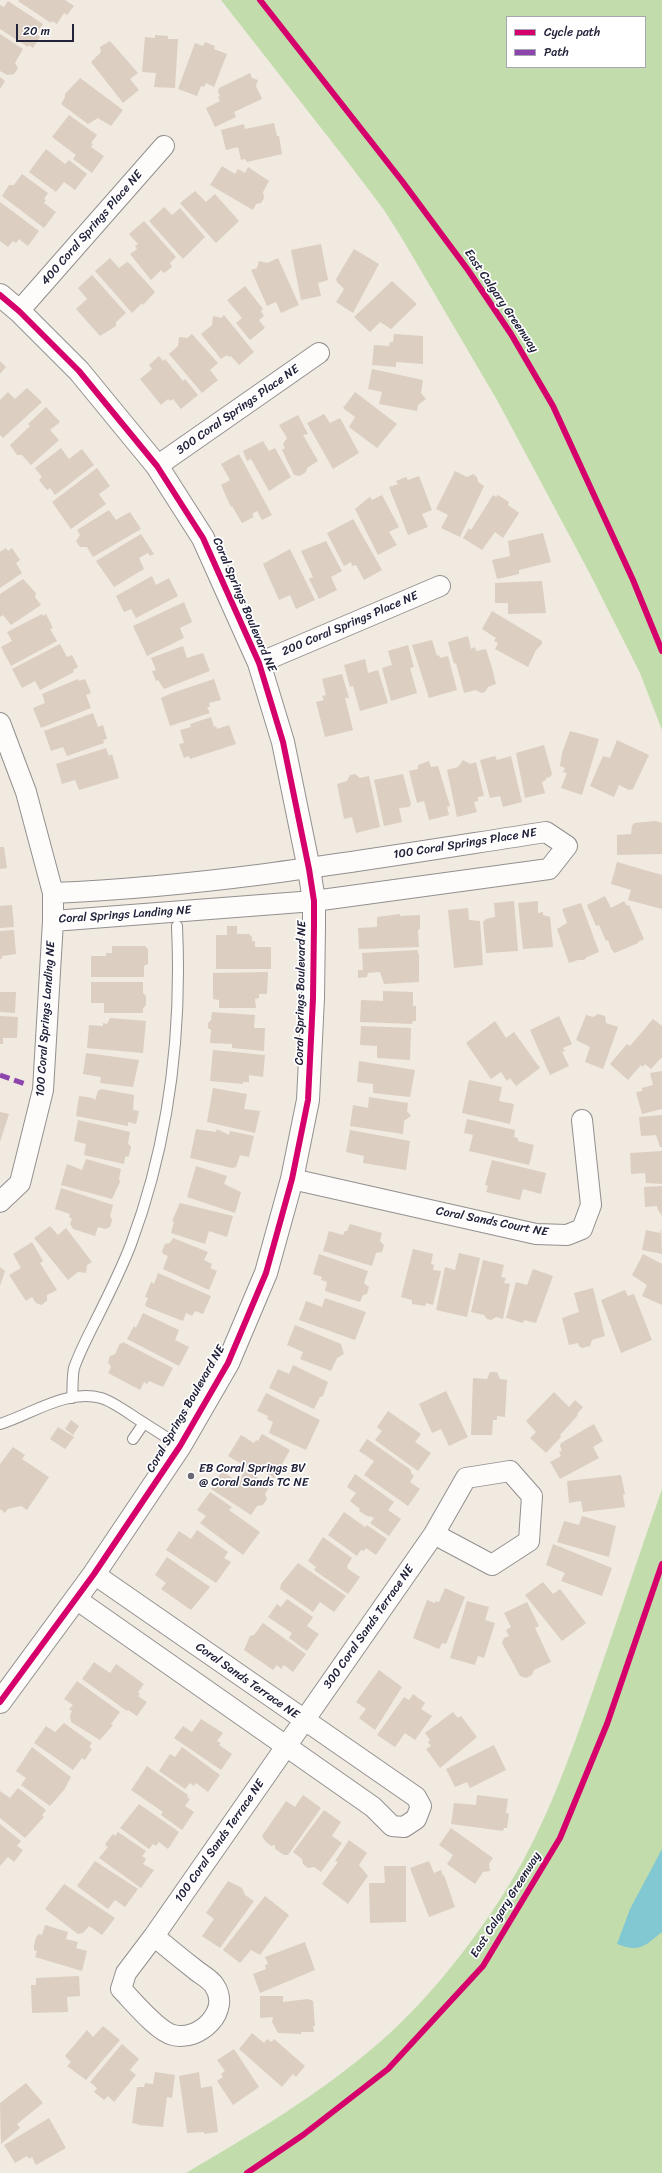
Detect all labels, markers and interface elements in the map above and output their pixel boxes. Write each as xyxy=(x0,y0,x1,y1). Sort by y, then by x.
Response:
scale bar xyxy=(18,16,76,42)
legend xyxy=(506,16,646,68)
text: 20 m xyxy=(23,20,50,42)
text: Cycle path xyxy=(544,21,600,43)
text: Path xyxy=(544,41,569,63)
street label: 400 Coral Springs Place NE xyxy=(38,168,146,288)
street label: East Calgary Greenway xyxy=(461,247,541,355)
street label: 300 Coral Springs Place NE xyxy=(174,362,302,458)
street label: Coral Springs Boulevard NE xyxy=(209,536,279,674)
street label: 200 Coral Springs Place NE xyxy=(280,589,420,659)
street label: 100 Coral Springs Place NE xyxy=(392,826,538,862)
street label: Coral Springs Landing NE xyxy=(58,903,192,927)
street label: Coral Springs Boulevard NE xyxy=(293,921,309,1065)
street label: 100 Coral Springs Landing NE xyxy=(33,941,59,1097)
street label: Coral Sands Court NE xyxy=(435,1204,549,1240)
street label: Coral Springs Boulevard NE xyxy=(144,1343,228,1475)
place label: EB Coral Springs BV @ Coral Sands TC NE xyxy=(199,1462,308,1490)
marker: EB Coral Springs BV @ Coral Sands TC NE xyxy=(186,1471,196,1481)
street label: 300 Coral Sands Terrace NE xyxy=(321,1562,417,1692)
street label: Coral Sands Terrace NE xyxy=(193,1640,301,1722)
street label: 100 Coral Sands Terrace NE xyxy=(172,1777,268,1905)
street label: East Calgary Greenway xyxy=(468,1850,544,1960)

